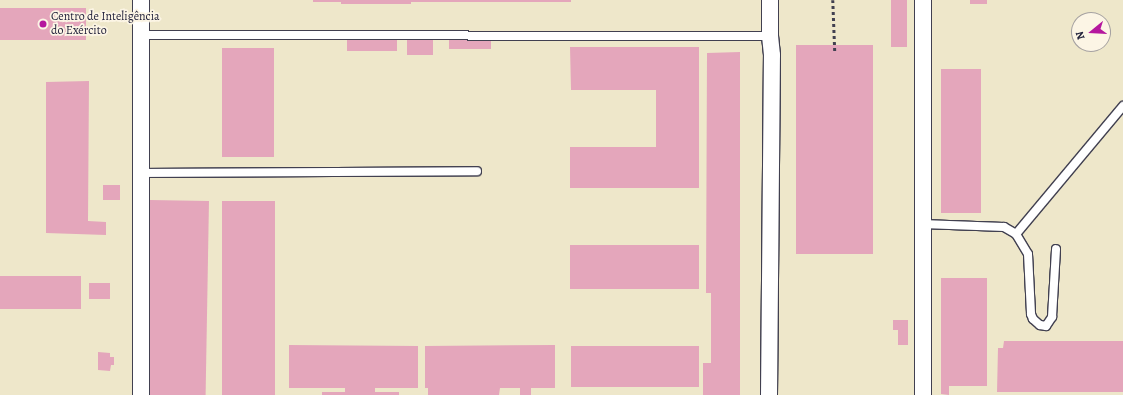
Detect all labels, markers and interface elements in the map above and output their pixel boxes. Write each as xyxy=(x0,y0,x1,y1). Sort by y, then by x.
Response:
place label: Centro de Inteligência do Exército xyxy=(51,10,160,38)
north arrow xyxy=(1071,12,1111,52)
marker: Centro de Inteligência do Exército xyxy=(38,19,48,29)
text: N xyxy=(1072,29,1088,42)

